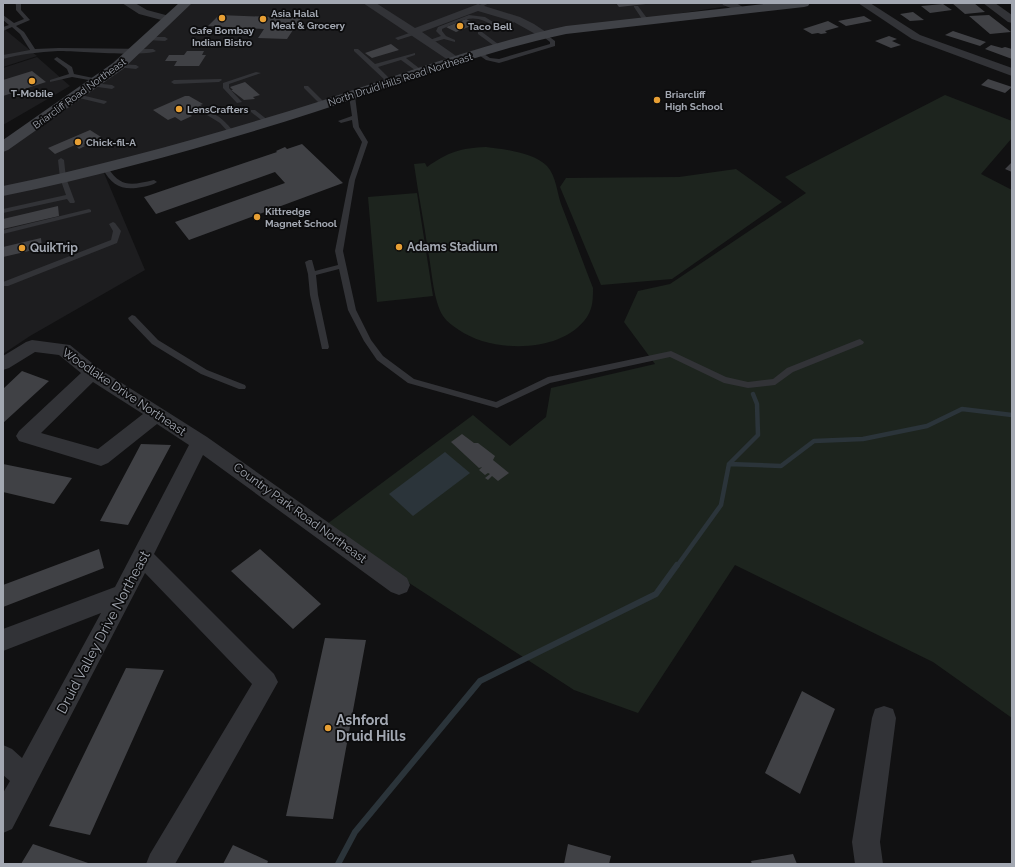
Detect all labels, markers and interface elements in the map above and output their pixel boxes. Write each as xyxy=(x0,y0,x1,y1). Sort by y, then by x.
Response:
place label: Asia Halal Meat & Grocery xyxy=(271,8,346,31)
marker: Cafe Bombay Indian Bistro xyxy=(217,13,227,23)
marker: Asia Halal Meat & Grocery xyxy=(258,14,268,24)
marker: Taco Bell xyxy=(455,21,465,31)
place label: Taco Bell xyxy=(468,21,513,32)
place label: Cafe Bombay Indian Bistro xyxy=(190,25,255,48)
street label: North Druid Hills Road Northeast xyxy=(327,51,474,108)
street label: Briarcliff Road Northeast xyxy=(31,56,128,131)
marker: T-Mobile xyxy=(27,76,37,86)
place label: T-Mobile xyxy=(11,88,53,99)
place label: Briarcliff High School xyxy=(665,89,724,112)
marker: Briarcliff High School xyxy=(652,95,662,105)
marker: LensCrafters xyxy=(174,104,184,114)
place label: LensCrafters xyxy=(187,104,248,115)
marker: Chick-fil-A xyxy=(73,137,83,147)
place label: Chick-fil-A xyxy=(86,137,136,148)
place label: Kittredge Magnet School xyxy=(265,206,338,229)
marker: Kittredge Magnet School xyxy=(252,212,262,222)
place label: Adams Stadium xyxy=(407,240,498,254)
place label: QuikTrip xyxy=(30,241,78,255)
marker: Adams Stadium xyxy=(394,242,404,252)
marker: QuikTrip xyxy=(17,243,27,253)
street label: Woodlake Drive Northeast xyxy=(60,345,188,439)
street label: Country Park Road Northeast xyxy=(231,460,369,566)
street label: Druid Valley Drive Northeast xyxy=(53,548,153,716)
place label: Ashford Druid Hills xyxy=(336,712,406,744)
marker: Ashford Druid Hills xyxy=(323,723,333,733)

